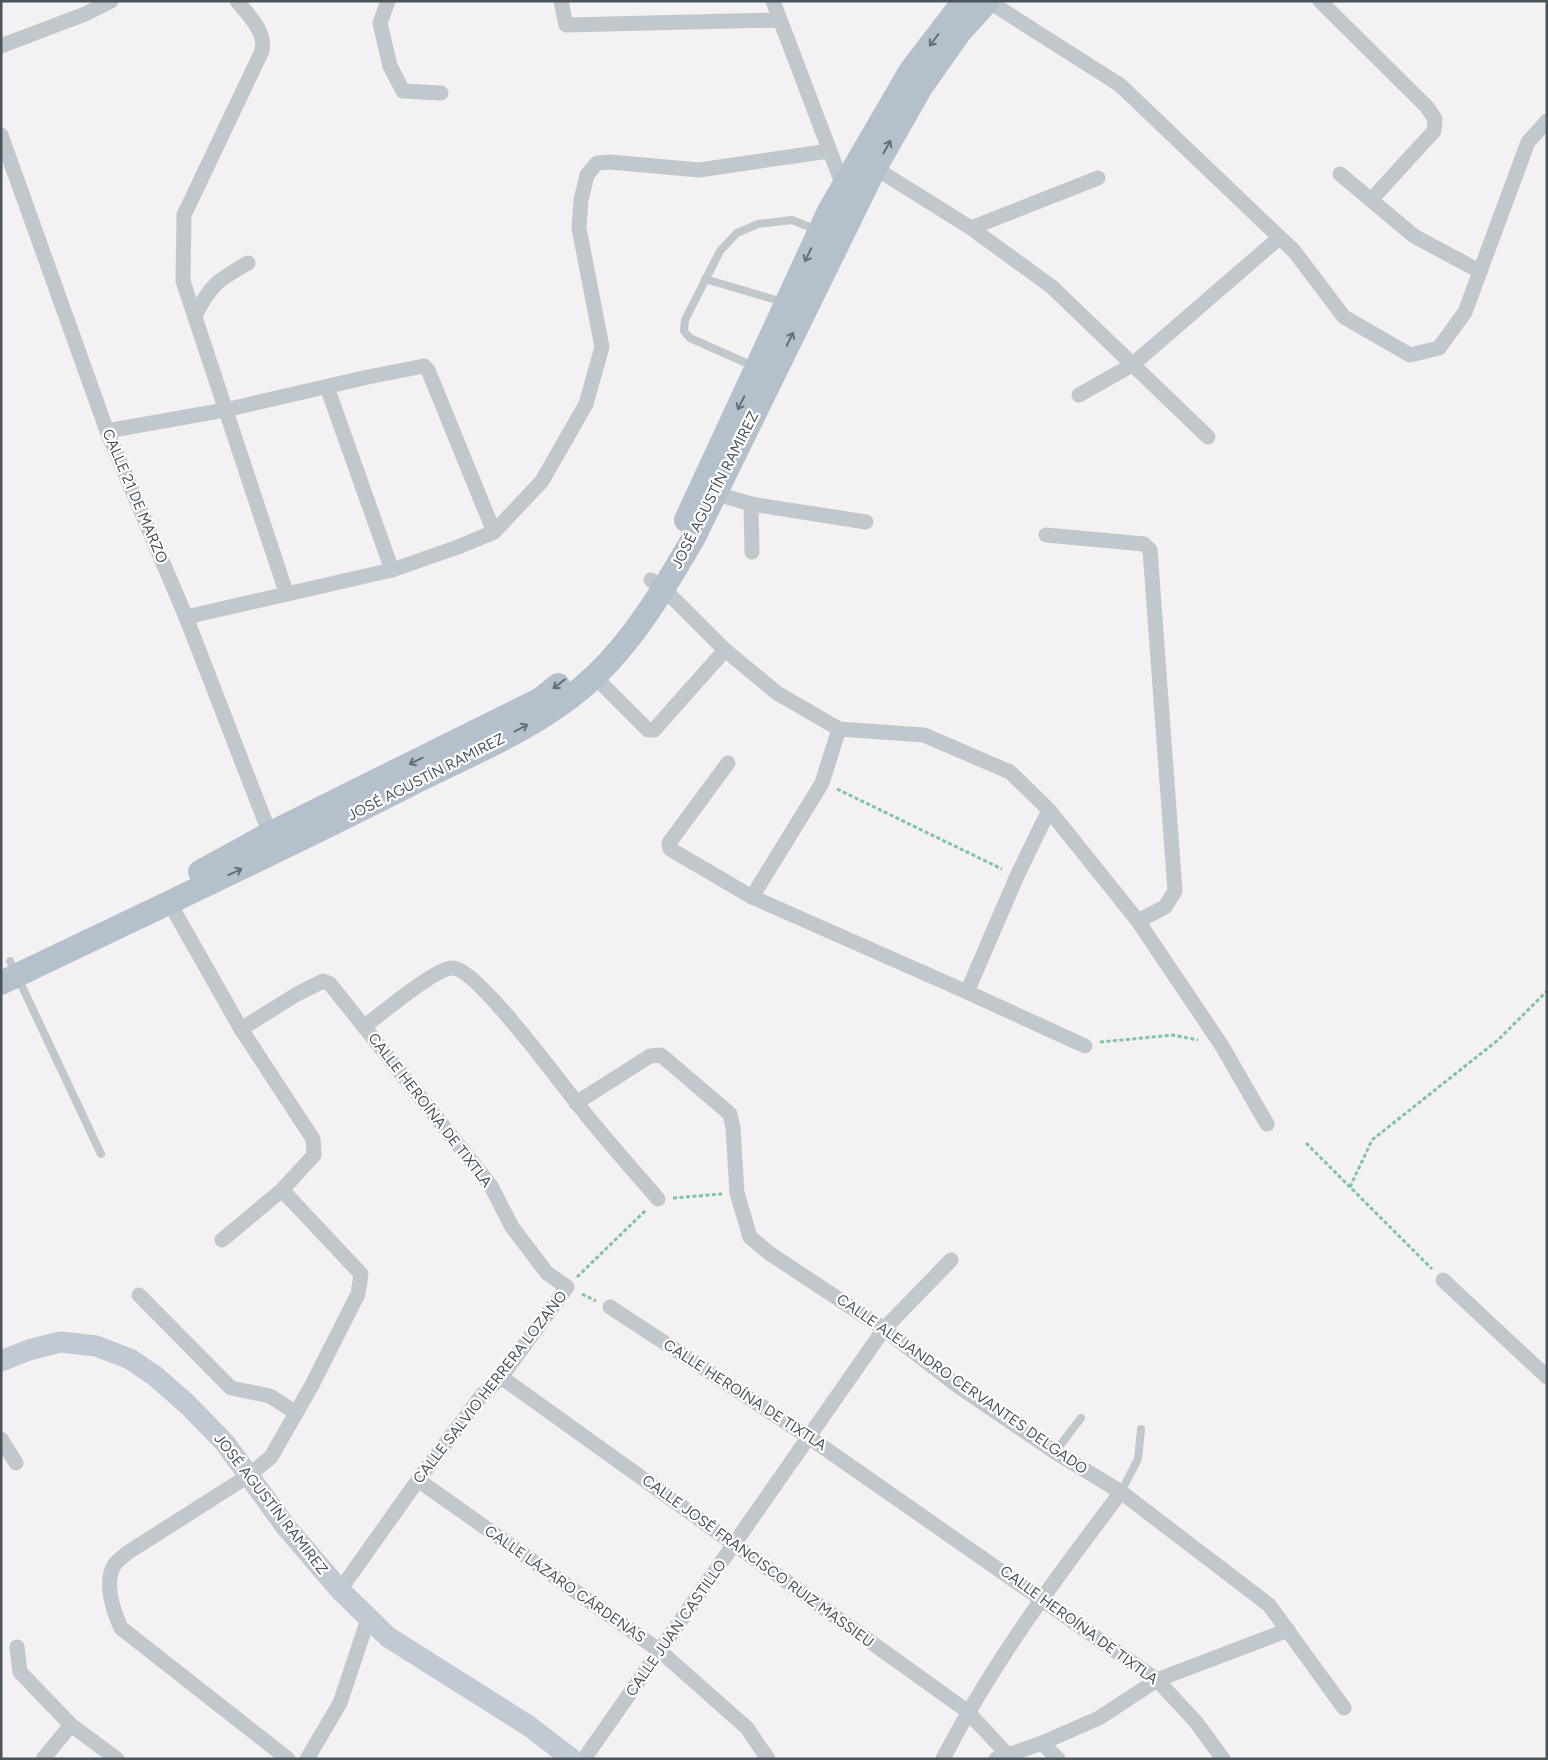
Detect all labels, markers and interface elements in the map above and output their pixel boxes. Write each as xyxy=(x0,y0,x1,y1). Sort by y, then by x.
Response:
one-way arrow xyxy=(929,33,939,47)
one-way arrow xyxy=(883,140,892,155)
one-way arrow xyxy=(803,247,813,262)
one-way arrow xyxy=(786,332,795,347)
one-way arrow xyxy=(735,395,745,410)
street label: JOSÉ AGUSTÍN RAMIREZ xyxy=(667,408,763,572)
street label: CALLE 21 DE MARZO xyxy=(99,426,171,566)
one-way arrow xyxy=(553,679,566,690)
one-way arrow xyxy=(513,723,528,732)
street label: JOSÉ AGUSTÍN RAMIREZ xyxy=(344,729,508,825)
one-way arrow xyxy=(409,756,424,766)
one-way arrow xyxy=(227,867,242,876)
street label: CALLE HEROÍNA DE TIXTLA xyxy=(364,1029,496,1191)
street label: CALLE SALVIO HERRERA LOZANO xyxy=(409,1287,571,1487)
street label: CALLE ALEJANDRO CERVANTES DELGADO xyxy=(833,1290,1091,1478)
street label: CALLE HEROÍNA DE TIXTLA xyxy=(660,1336,830,1454)
street label: JOSÉ AGUSTÍN RAMIREZ xyxy=(210,1430,332,1578)
street label: CALLE JOSÉ FRANCISCO RUIZ MASSIEU xyxy=(639,1471,877,1651)
street label: CALLE LÁZARO CÁRDENAS xyxy=(481,1522,649,1646)
street label: CALLE JUAN CASTILLO xyxy=(622,1556,730,1700)
street label: CALLE HEROÍNA DE TIXTLA xyxy=(997,1562,1161,1688)

